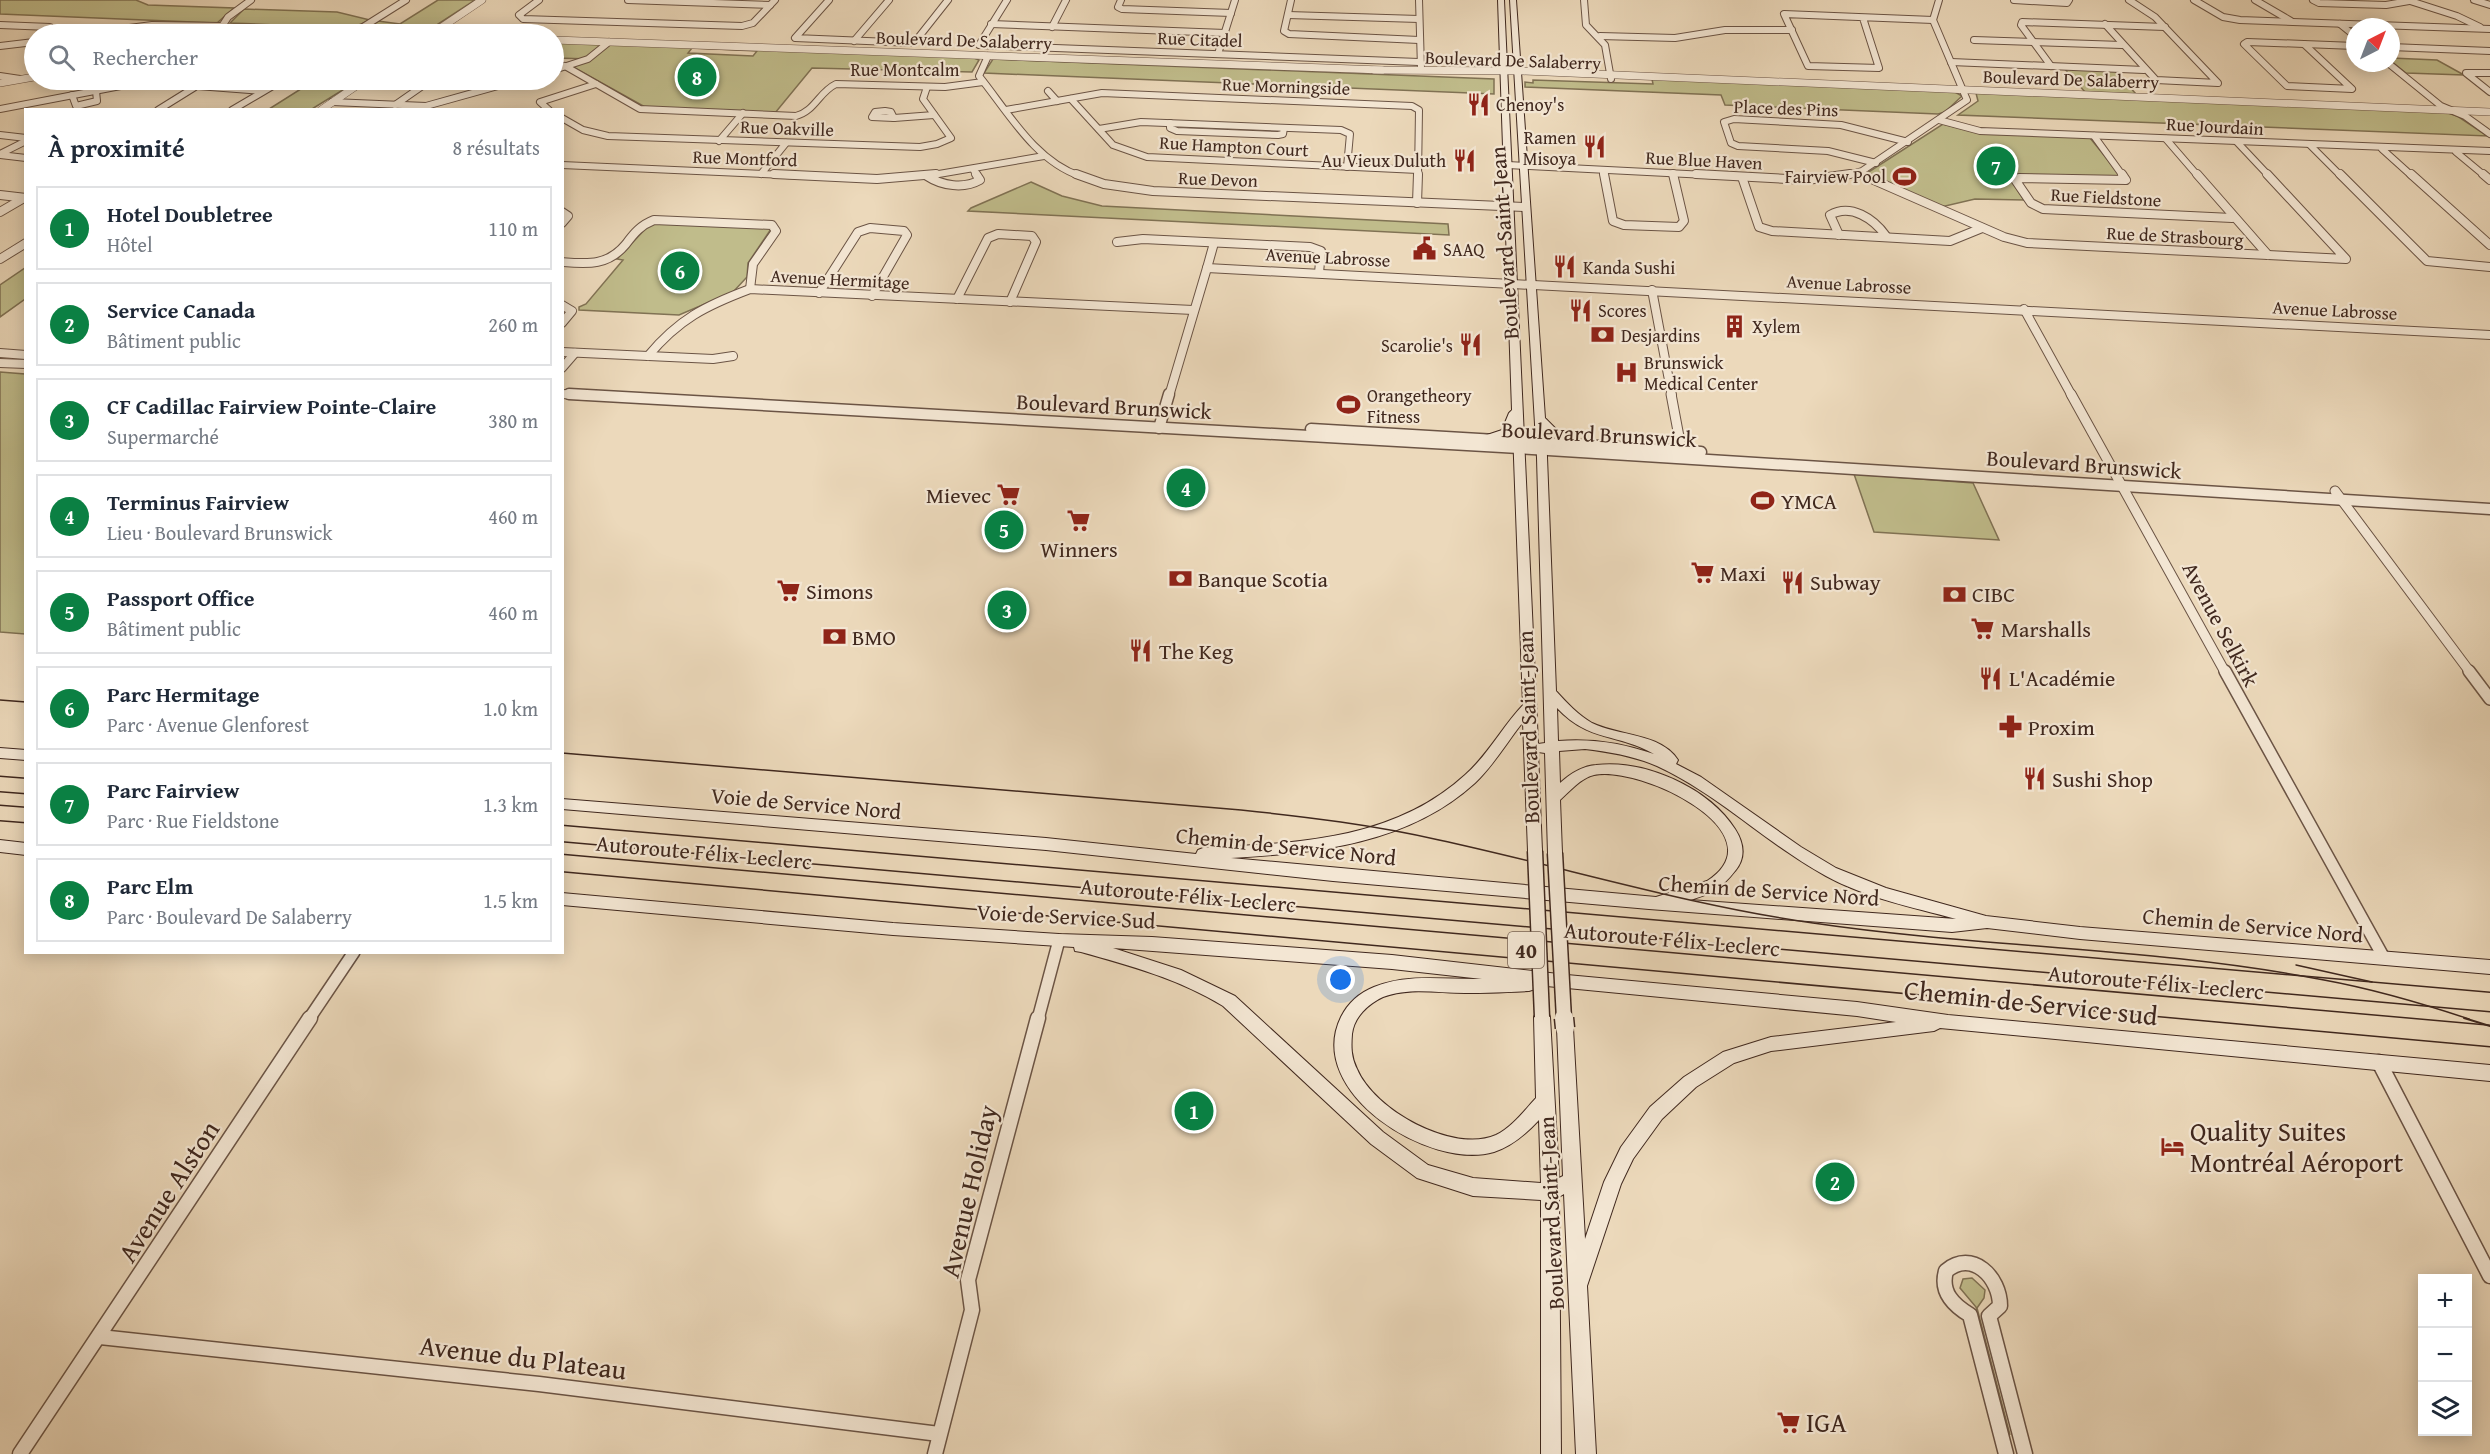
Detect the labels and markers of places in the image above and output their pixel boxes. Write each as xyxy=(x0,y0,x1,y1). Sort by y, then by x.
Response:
pin: 8 xyxy=(678,54,716,100)
restaurant icon: Chenoy's xyxy=(1465,91,1491,117)
place label: Chenoy's xyxy=(1496,91,1564,118)
place label: Ramen Misoya xyxy=(1523,124,1576,172)
restaurant icon: Ramen Misoya xyxy=(1581,134,1607,160)
pin: 7 xyxy=(1976,144,2016,188)
place label: Au Vieux Duluth xyxy=(1321,147,1446,174)
restaurant icon: Au Vieux Duluth xyxy=(1451,147,1477,173)
place label: Fairview Pool xyxy=(1785,163,1886,190)
sports icon: Fairview Pool xyxy=(1891,163,1917,189)
public building icon: SAAQ xyxy=(1412,236,1438,262)
place label: SAAQ xyxy=(1443,236,1485,263)
pin: 6 xyxy=(660,248,700,294)
restaurant icon: Kanda Sushi xyxy=(1552,254,1578,280)
place label: Kanda Sushi xyxy=(1583,254,1675,281)
restaurant icon: Scores xyxy=(1567,297,1593,323)
place label: Scores xyxy=(1598,297,1647,324)
building icon: Xylem xyxy=(1721,313,1747,339)
place label: Xylem xyxy=(1752,313,1801,340)
bank icon: Desjardins xyxy=(1590,322,1616,348)
place label: Desjardins xyxy=(1621,322,1700,349)
place label: Scarolie's xyxy=(1381,332,1453,359)
restaurant icon: Scarolie's xyxy=(1458,332,1484,358)
place label: Brunswick Medical Center xyxy=(1644,349,1759,397)
hospital icon: Brunswick Medical Center xyxy=(1613,359,1639,385)
place label: Orangetheory Fitness xyxy=(1367,382,1472,430)
sports icon: Orangetheory Fitness xyxy=(1336,392,1362,418)
pin: 4 xyxy=(1166,466,1206,510)
place label: Mievec xyxy=(926,479,991,511)
supermarket icon: Mievec xyxy=(996,482,1022,508)
place label: YMCA xyxy=(1781,485,1838,517)
sports icon: YMCA xyxy=(1750,488,1776,514)
supermarket icon: Winners xyxy=(1066,507,1092,533)
pin: 5 xyxy=(984,508,1024,552)
place label: Winners xyxy=(1040,533,1118,565)
place label: Maxi xyxy=(1720,557,1766,589)
supermarket icon: Maxi xyxy=(1689,560,1715,586)
place label: Banque Scotia xyxy=(1198,563,1329,595)
bank icon: Banque Scotia xyxy=(1167,566,1193,592)
place label: Subway xyxy=(1810,566,1881,598)
restaurant icon: Subway xyxy=(1779,569,1805,595)
place label: Simons xyxy=(806,575,873,607)
supermarket icon: Simons xyxy=(775,578,801,604)
place label: CIBC xyxy=(1972,578,2015,610)
bank icon: CIBC xyxy=(1941,581,1967,607)
pin: 3 xyxy=(988,588,1026,632)
place label: Marshalls xyxy=(2001,613,2091,645)
supermarket icon: Marshalls xyxy=(1970,616,1996,642)
place label: BMO xyxy=(852,621,896,653)
bank icon: BMO xyxy=(821,624,847,650)
place label: The Keg xyxy=(1159,635,1233,667)
restaurant icon: The Keg xyxy=(1128,638,1154,664)
place label: L'Académie xyxy=(2009,662,2115,694)
restaurant icon: L'Académie xyxy=(1978,665,2004,691)
place label: Proxim xyxy=(2028,711,2095,743)
pharmacy icon: Proxim xyxy=(1997,714,2023,740)
place label: Sushi Shop xyxy=(2052,763,2153,795)
restaurant icon: Sushi Shop xyxy=(2021,766,2047,792)
pin: 1 xyxy=(1174,1088,1214,1134)
place label: Quality Suites Montréal Aéroport xyxy=(2190,1111,2404,1182)
hotel icon: Quality Suites Montréal Aéroport xyxy=(2159,1134,2185,1160)
pin: 2 xyxy=(1816,1160,1854,1204)
place label: IGA xyxy=(1806,1402,1847,1442)
supermarket icon: IGA xyxy=(1775,1409,1801,1435)

